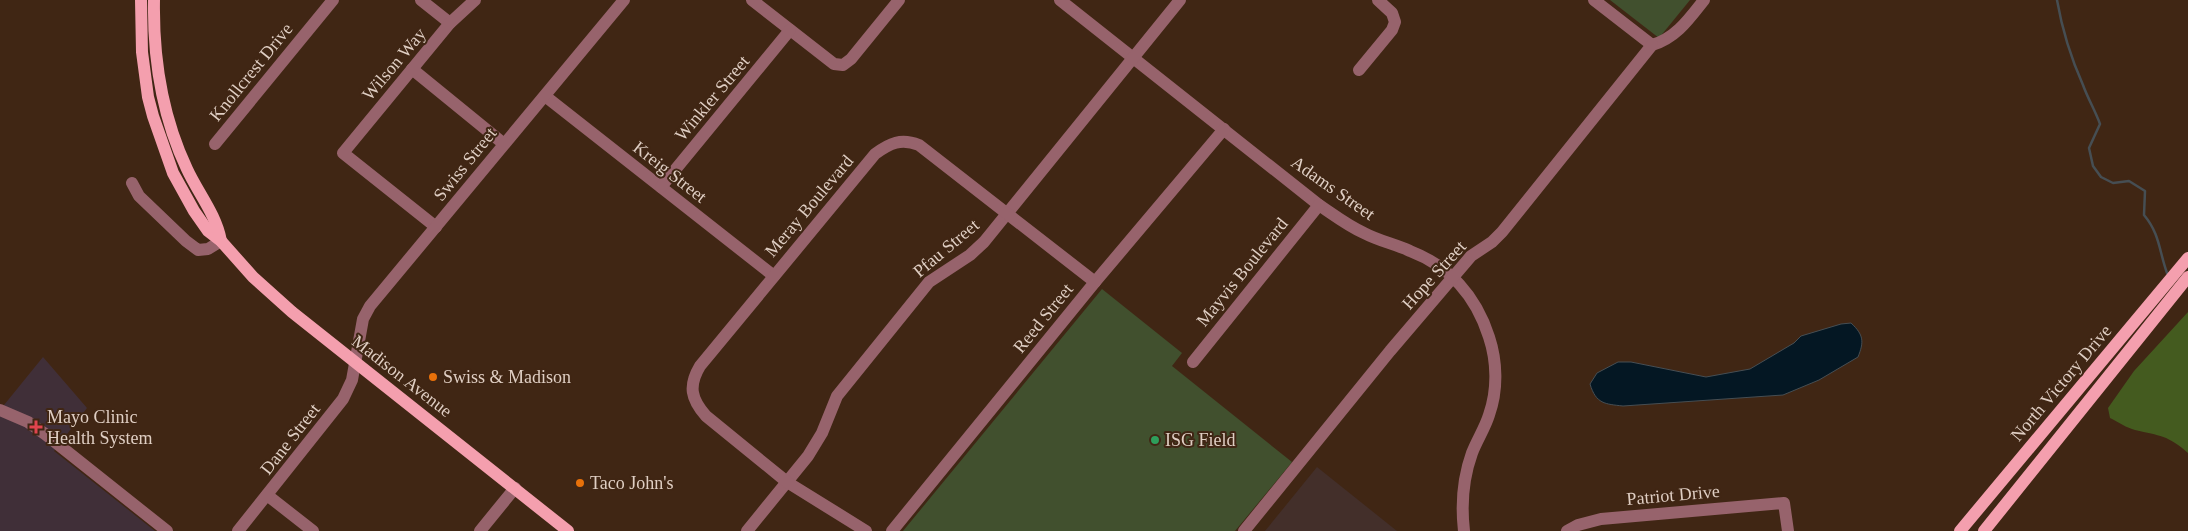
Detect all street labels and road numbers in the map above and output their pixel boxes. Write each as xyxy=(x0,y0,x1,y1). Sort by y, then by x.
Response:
street label: Knollcrest Drive xyxy=(205,19,297,125)
street label: Wilson Way xyxy=(358,24,430,104)
street label: Winkler Street xyxy=(671,51,753,145)
street label: Swiss Street xyxy=(429,123,501,205)
street label: Kreig Street xyxy=(629,137,711,207)
street label: Meray Boulevard xyxy=(761,151,857,261)
street label: Adams Street xyxy=(1287,152,1379,224)
street label: Mayvis Boulevard xyxy=(1192,214,1292,330)
street label: Pfau Street xyxy=(909,215,983,281)
street label: Hope Street xyxy=(1398,237,1470,313)
street label: Reed Street xyxy=(1009,279,1077,357)
street label: North Victory Drive xyxy=(2007,321,2115,445)
street label: Madison Avenue xyxy=(348,331,456,421)
street label: Dane Street xyxy=(256,400,324,478)
street label: Patriot Drive xyxy=(1626,481,1720,509)

